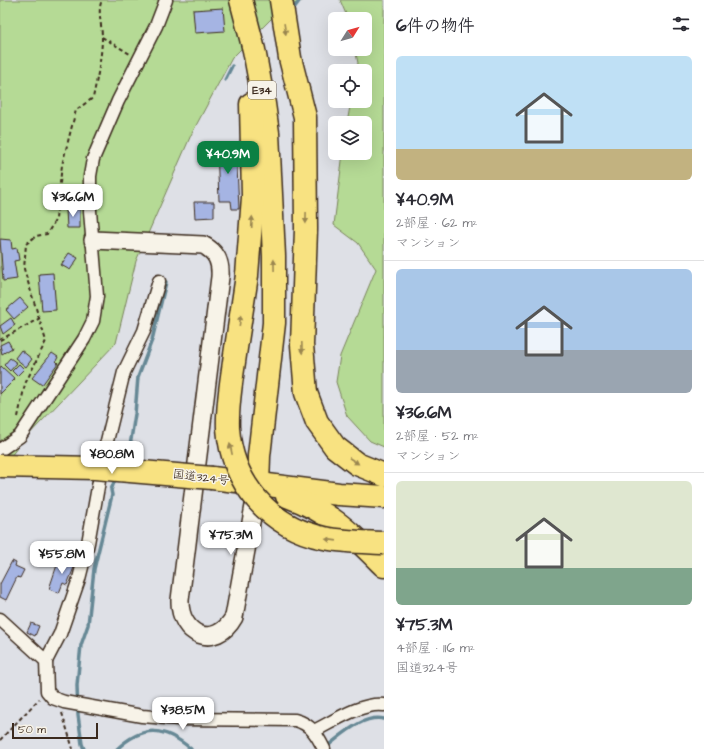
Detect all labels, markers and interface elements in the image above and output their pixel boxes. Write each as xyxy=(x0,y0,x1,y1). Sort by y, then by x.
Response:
north arrow xyxy=(328,12,372,56)
map controls xyxy=(328,12,372,160)
icon: filters xyxy=(670,13,692,35)
text: 6件の物件 xyxy=(396,14,475,38)
one-way arrow xyxy=(282,23,288,35)
button: locate xyxy=(328,64,372,108)
road number: E34 xyxy=(248,81,276,99)
icon: home xyxy=(508,82,580,154)
button: layers xyxy=(328,116,372,160)
pin: ¥40.9M xyxy=(195,141,261,175)
text: ¥40.9M xyxy=(206,145,250,163)
pin: ¥36.6M xyxy=(40,184,106,218)
text: ¥36.6M xyxy=(52,188,94,206)
text: ¥40.9M xyxy=(396,188,454,212)
one-way arrow xyxy=(303,212,309,225)
text: 2部屋 · 62 m² xyxy=(396,214,477,232)
one-way arrow xyxy=(249,216,256,228)
text: マンション xyxy=(396,234,460,252)
one-way arrow xyxy=(271,258,277,271)
icon: home xyxy=(508,295,580,367)
one-way arrow xyxy=(237,315,243,327)
one-way arrow xyxy=(299,342,305,355)
text: ¥36.6M xyxy=(396,401,452,425)
text: 2部屋 · 52 m² xyxy=(396,427,479,445)
pin: ¥80.8M xyxy=(79,441,145,475)
one-way arrow xyxy=(228,443,234,456)
text: ¥80.8M xyxy=(90,445,134,463)
text: マンション xyxy=(396,447,460,465)
one-way arrow xyxy=(348,457,359,465)
street label: 国道324号 xyxy=(172,466,230,489)
icon: home xyxy=(508,507,580,579)
pin: ¥75.3M xyxy=(198,522,264,556)
text: ¥75.3M xyxy=(209,526,253,544)
one-way arrow xyxy=(325,537,337,543)
pin: ¥55.8M xyxy=(29,541,95,575)
text: ¥55.8M xyxy=(39,545,85,563)
text: ¥75.3M xyxy=(396,613,453,637)
text: 4部屋 · 116 m² xyxy=(396,639,475,657)
text: 国道324号 xyxy=(396,659,458,677)
pin: ¥38.5M xyxy=(150,697,216,731)
text: ¥38.5M xyxy=(161,701,205,719)
scale bar xyxy=(12,721,98,740)
text: 50 m xyxy=(18,722,46,737)

